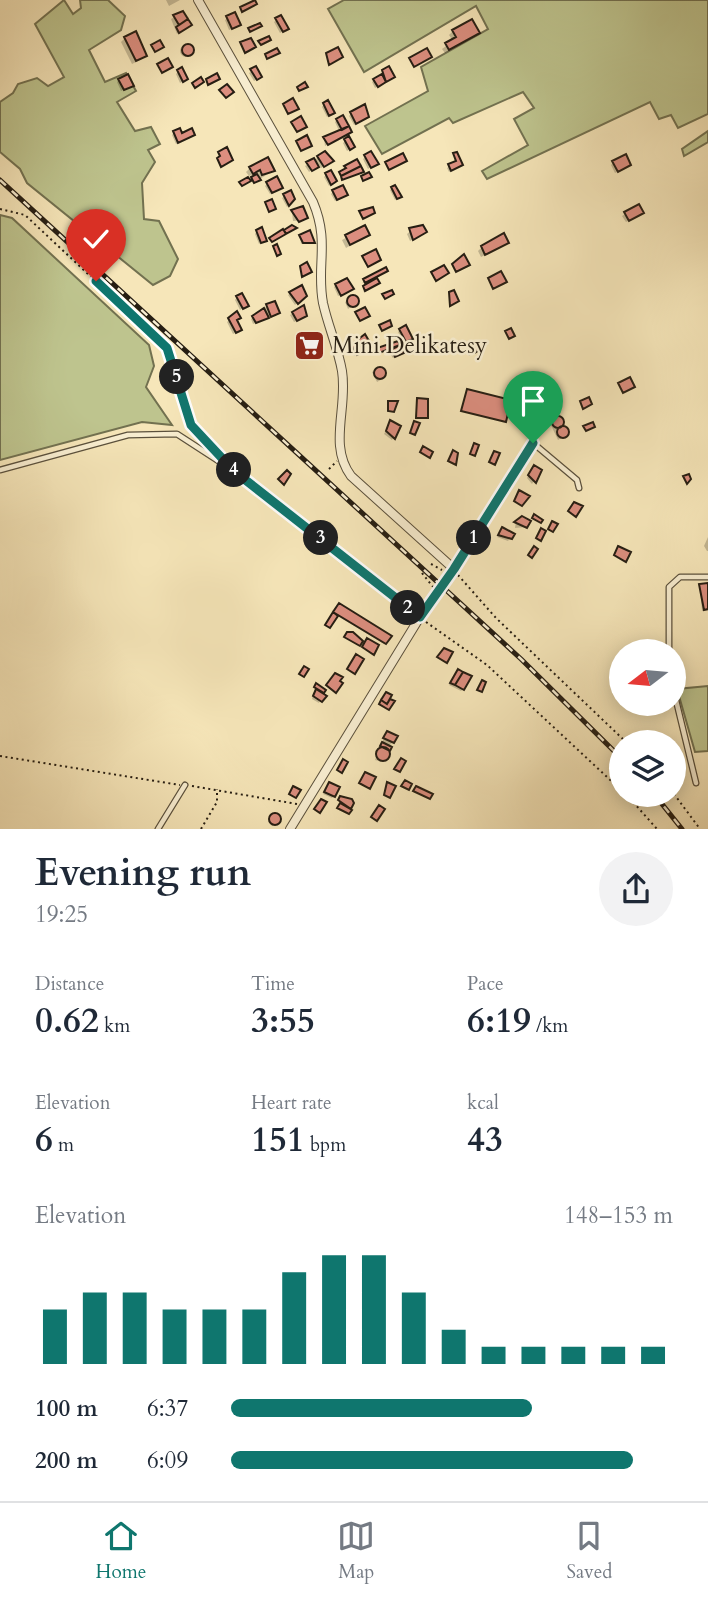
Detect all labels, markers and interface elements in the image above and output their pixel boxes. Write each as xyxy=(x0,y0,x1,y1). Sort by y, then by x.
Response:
pin xyxy=(66,209,126,281)
icon: check xyxy=(77,220,115,258)
supermarket icon: Mini Delikatesy xyxy=(292,328,326,362)
place label: Mini Delikatesy xyxy=(332,330,487,361)
pin: 5 xyxy=(160,360,194,394)
text: 5 xyxy=(172,363,181,389)
pin xyxy=(503,371,563,443)
icon: arrive xyxy=(514,382,552,420)
pin: 4 xyxy=(216,452,252,488)
text: 4 xyxy=(229,456,238,482)
pin: 3 xyxy=(304,520,338,556)
pin: 1 xyxy=(456,520,491,556)
text: 3 xyxy=(316,524,325,550)
text: 1 xyxy=(469,524,478,550)
pin: 2 xyxy=(390,590,426,626)
text: 2 xyxy=(403,594,412,620)
north arrow xyxy=(609,639,686,716)
map controls xyxy=(609,639,686,807)
button: layers xyxy=(609,730,686,807)
text: Evening run xyxy=(35,847,251,899)
button: share xyxy=(599,852,673,926)
text: 19:25 xyxy=(35,899,88,930)
text: Distance xyxy=(35,971,104,997)
text: Time xyxy=(251,971,295,997)
text: Pace xyxy=(467,971,504,997)
text: 0.62 xyxy=(35,997,99,1045)
text: 3:55 xyxy=(251,997,315,1045)
text: 6:19 xyxy=(467,997,531,1045)
text: km xyxy=(99,1013,130,1039)
text: /km xyxy=(531,1013,568,1039)
text: Elevation xyxy=(35,1090,110,1116)
text: Heart rate xyxy=(251,1090,332,1116)
text: kcal xyxy=(467,1090,499,1116)
text: 6 xyxy=(35,1116,53,1164)
text: 151 xyxy=(251,1116,305,1164)
text: 43 xyxy=(467,1116,503,1164)
text: m xyxy=(53,1132,74,1158)
text: bpm xyxy=(305,1132,346,1158)
text: Elevation xyxy=(35,1200,126,1231)
text: 148–153 m xyxy=(564,1200,673,1231)
text: 100 m xyxy=(35,1393,98,1424)
text: 6:37 xyxy=(147,1393,188,1424)
text: 200 m xyxy=(35,1445,98,1476)
text: 6:09 xyxy=(147,1445,188,1476)
tab: Home xyxy=(96,1517,146,1585)
tab: Map xyxy=(337,1517,375,1585)
tab: Saved xyxy=(566,1517,612,1585)

